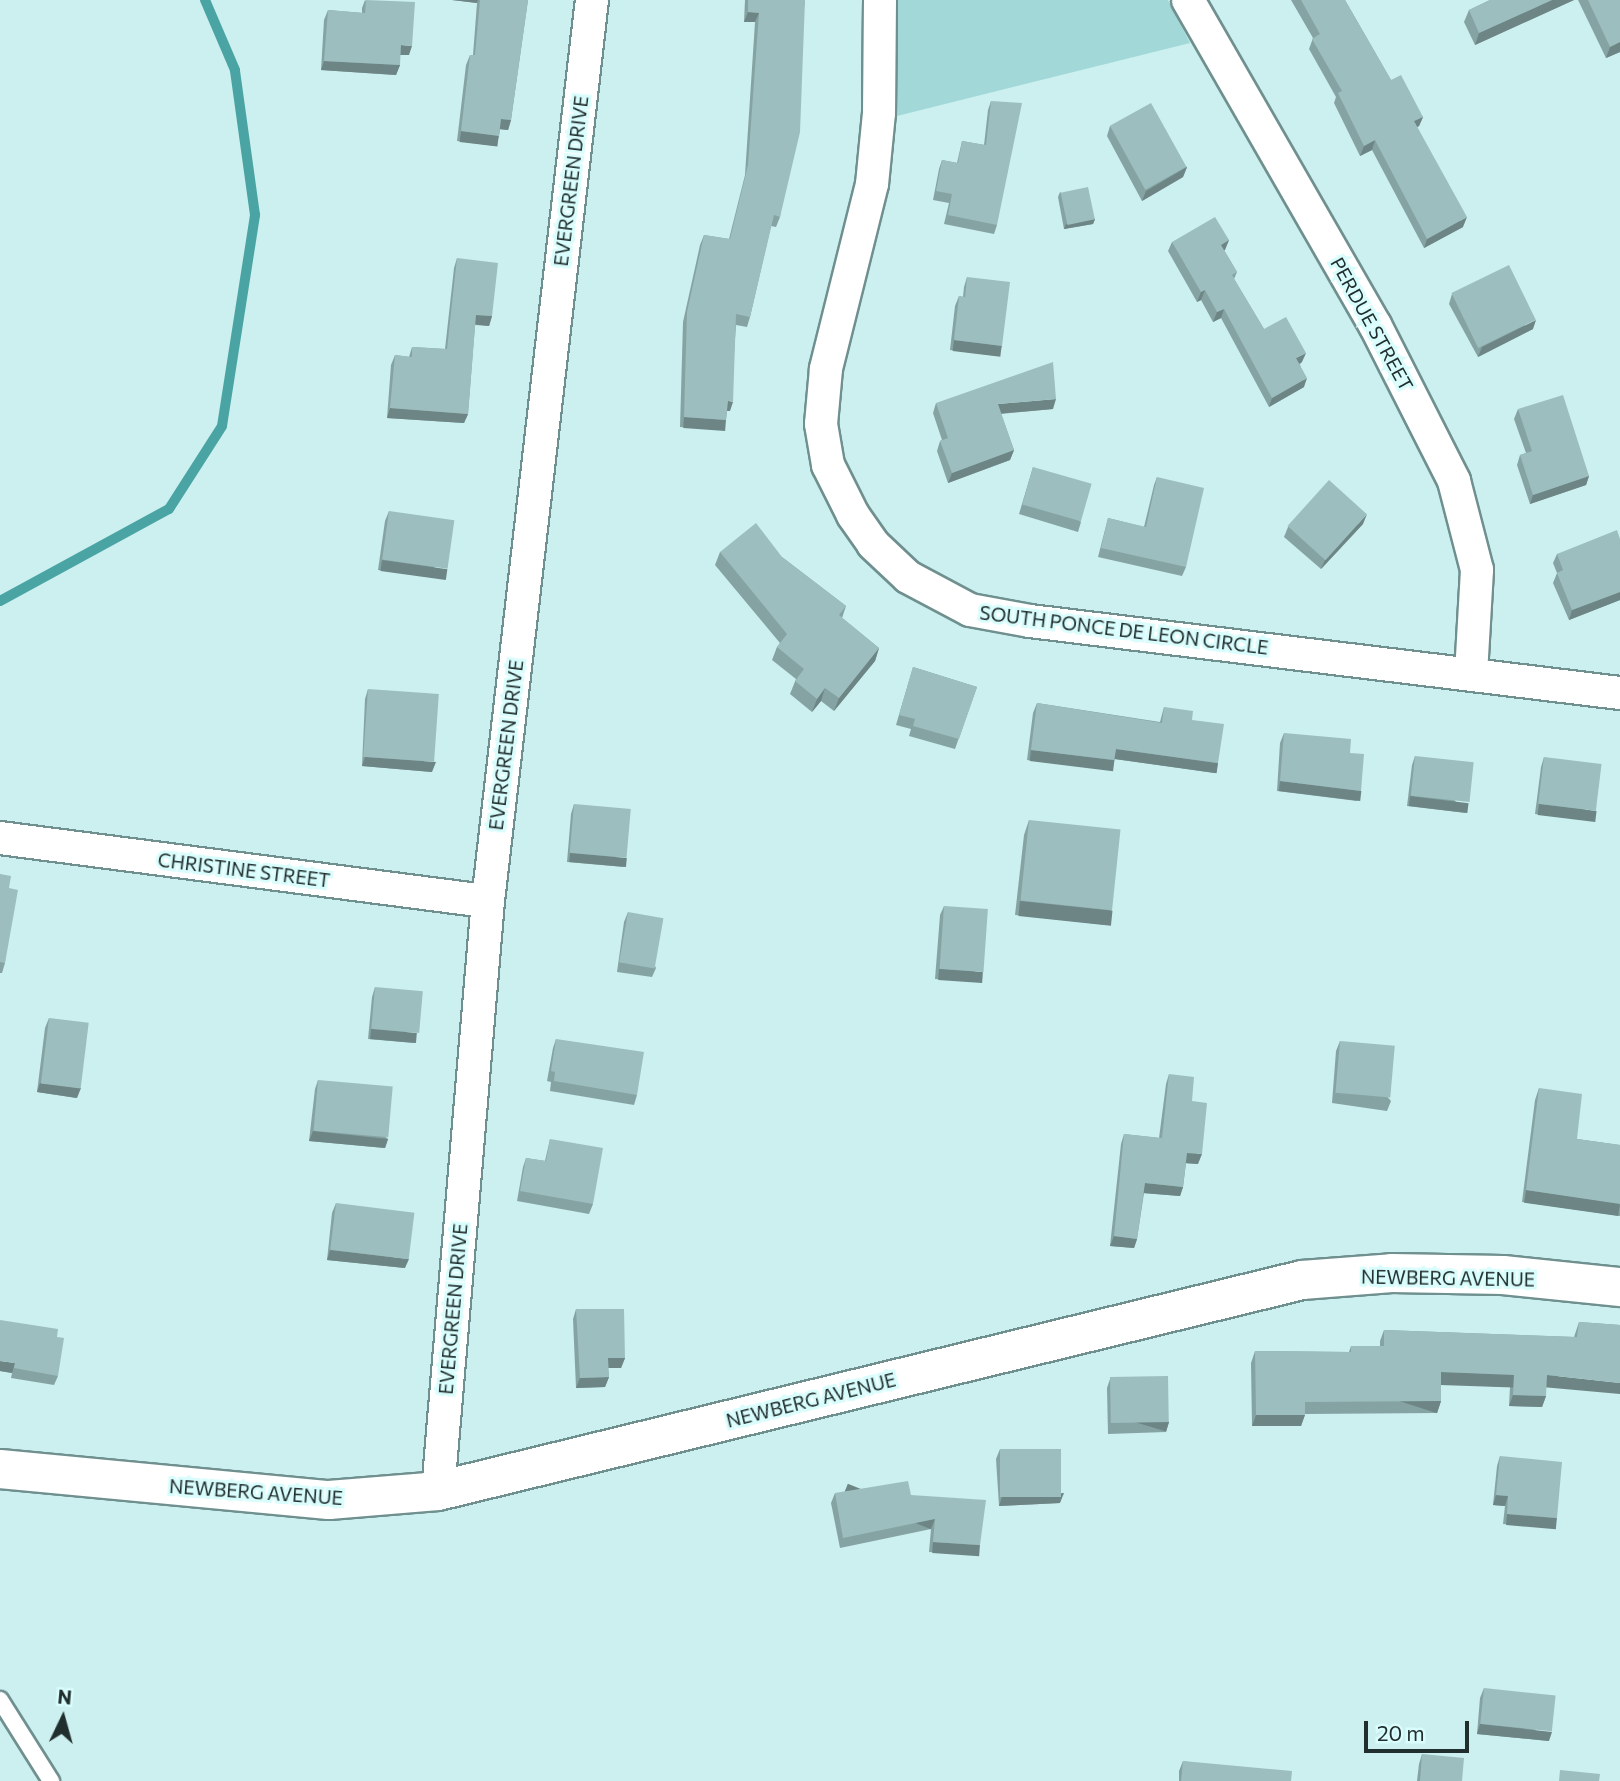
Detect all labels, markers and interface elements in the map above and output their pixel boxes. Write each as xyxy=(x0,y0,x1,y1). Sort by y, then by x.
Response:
street label: EVERGREEN DRIVE xyxy=(549,94,593,268)
street label: PERDUE STREET xyxy=(1326,253,1418,395)
street label: SOUTH PONCE DE LEON CIRCLE xyxy=(978,601,1270,659)
street label: EVERGREEN DRIVE xyxy=(484,658,528,832)
street label: CHRISTINE STREET xyxy=(157,848,331,892)
street label: EVERGREEN DRIVE xyxy=(434,1223,472,1395)
street label: NEWBERG AVENUE xyxy=(1361,1265,1535,1291)
street label: NEWBERG AVENUE xyxy=(724,1368,898,1432)
street label: NEWBERG AVENUE xyxy=(168,1475,344,1509)
north arrow xyxy=(28,1683,98,1753)
text: N xyxy=(57,1685,73,1709)
scale bar xyxy=(1368,1708,1473,1752)
text: 20 m xyxy=(1377,1720,1425,1745)

